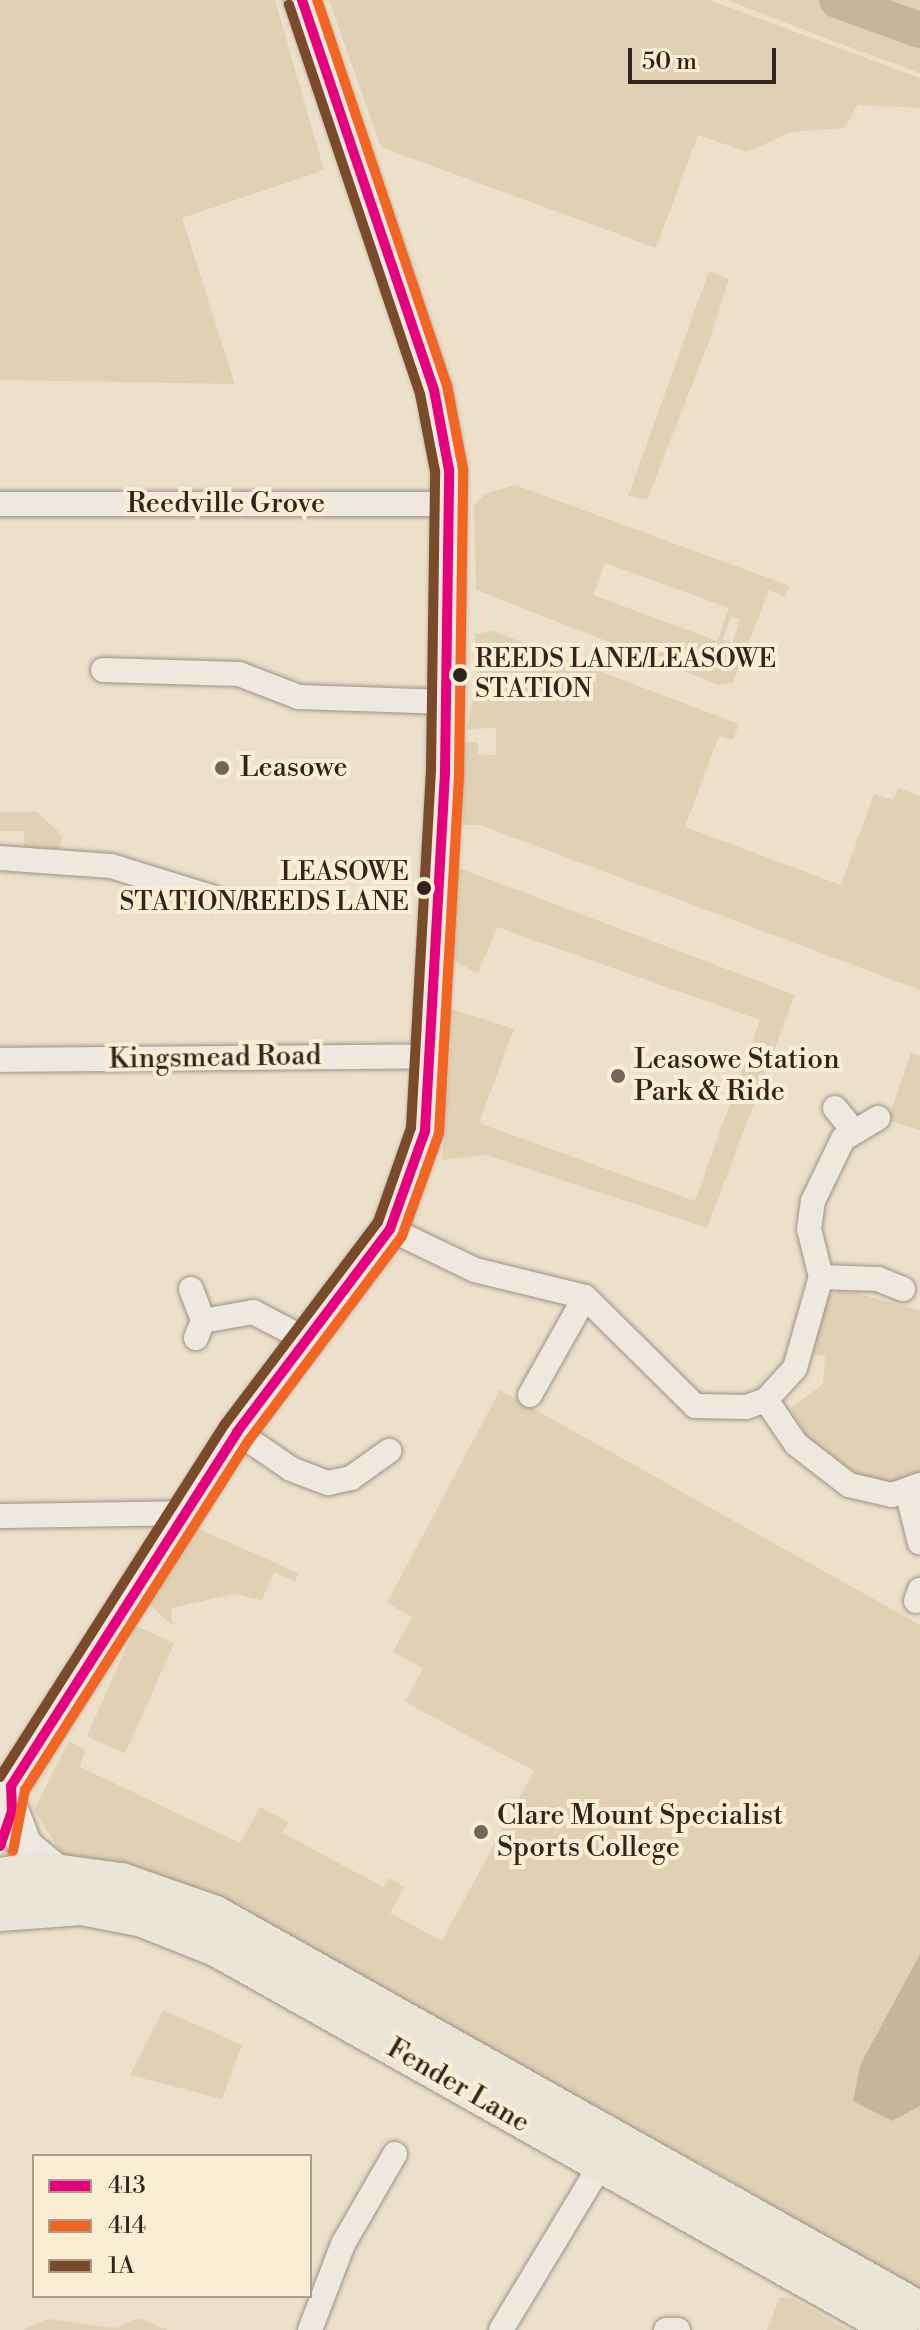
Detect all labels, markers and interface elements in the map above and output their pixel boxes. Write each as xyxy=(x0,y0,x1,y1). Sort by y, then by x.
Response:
scale bar xyxy=(632,32,780,82)
text: 50 m xyxy=(642,47,697,77)
street label: Reedville Grove xyxy=(127,487,325,521)
place label: REEDS LANE/LEASOWE STATION xyxy=(475,644,776,706)
marker: REEDS LANE/LEASOWE STATION xyxy=(452,667,468,683)
place label: Leasowe xyxy=(240,751,348,785)
marker: Leasowe xyxy=(211,757,233,779)
place label: LEASOWE STATION/REEDS LANE xyxy=(120,857,409,918)
marker: LEASOWE STATION/REEDS LANE xyxy=(416,880,432,896)
street label: Kingsmead Road xyxy=(108,1039,322,1077)
place label: Leasowe Station Park & Ride xyxy=(634,1043,840,1109)
marker: Leasowe Station Park & Ride xyxy=(609,1067,627,1085)
place label: Clare Mount Specialist Sports College xyxy=(497,1799,783,1865)
marker: Clare Mount Specialist Sports College xyxy=(472,1823,490,1841)
street label: Fender Lane xyxy=(381,2032,535,2140)
legend xyxy=(32,2154,312,2298)
text: 413 xyxy=(108,2171,146,2201)
text: 414 xyxy=(108,2211,146,2241)
text: 1A xyxy=(108,2251,135,2281)

